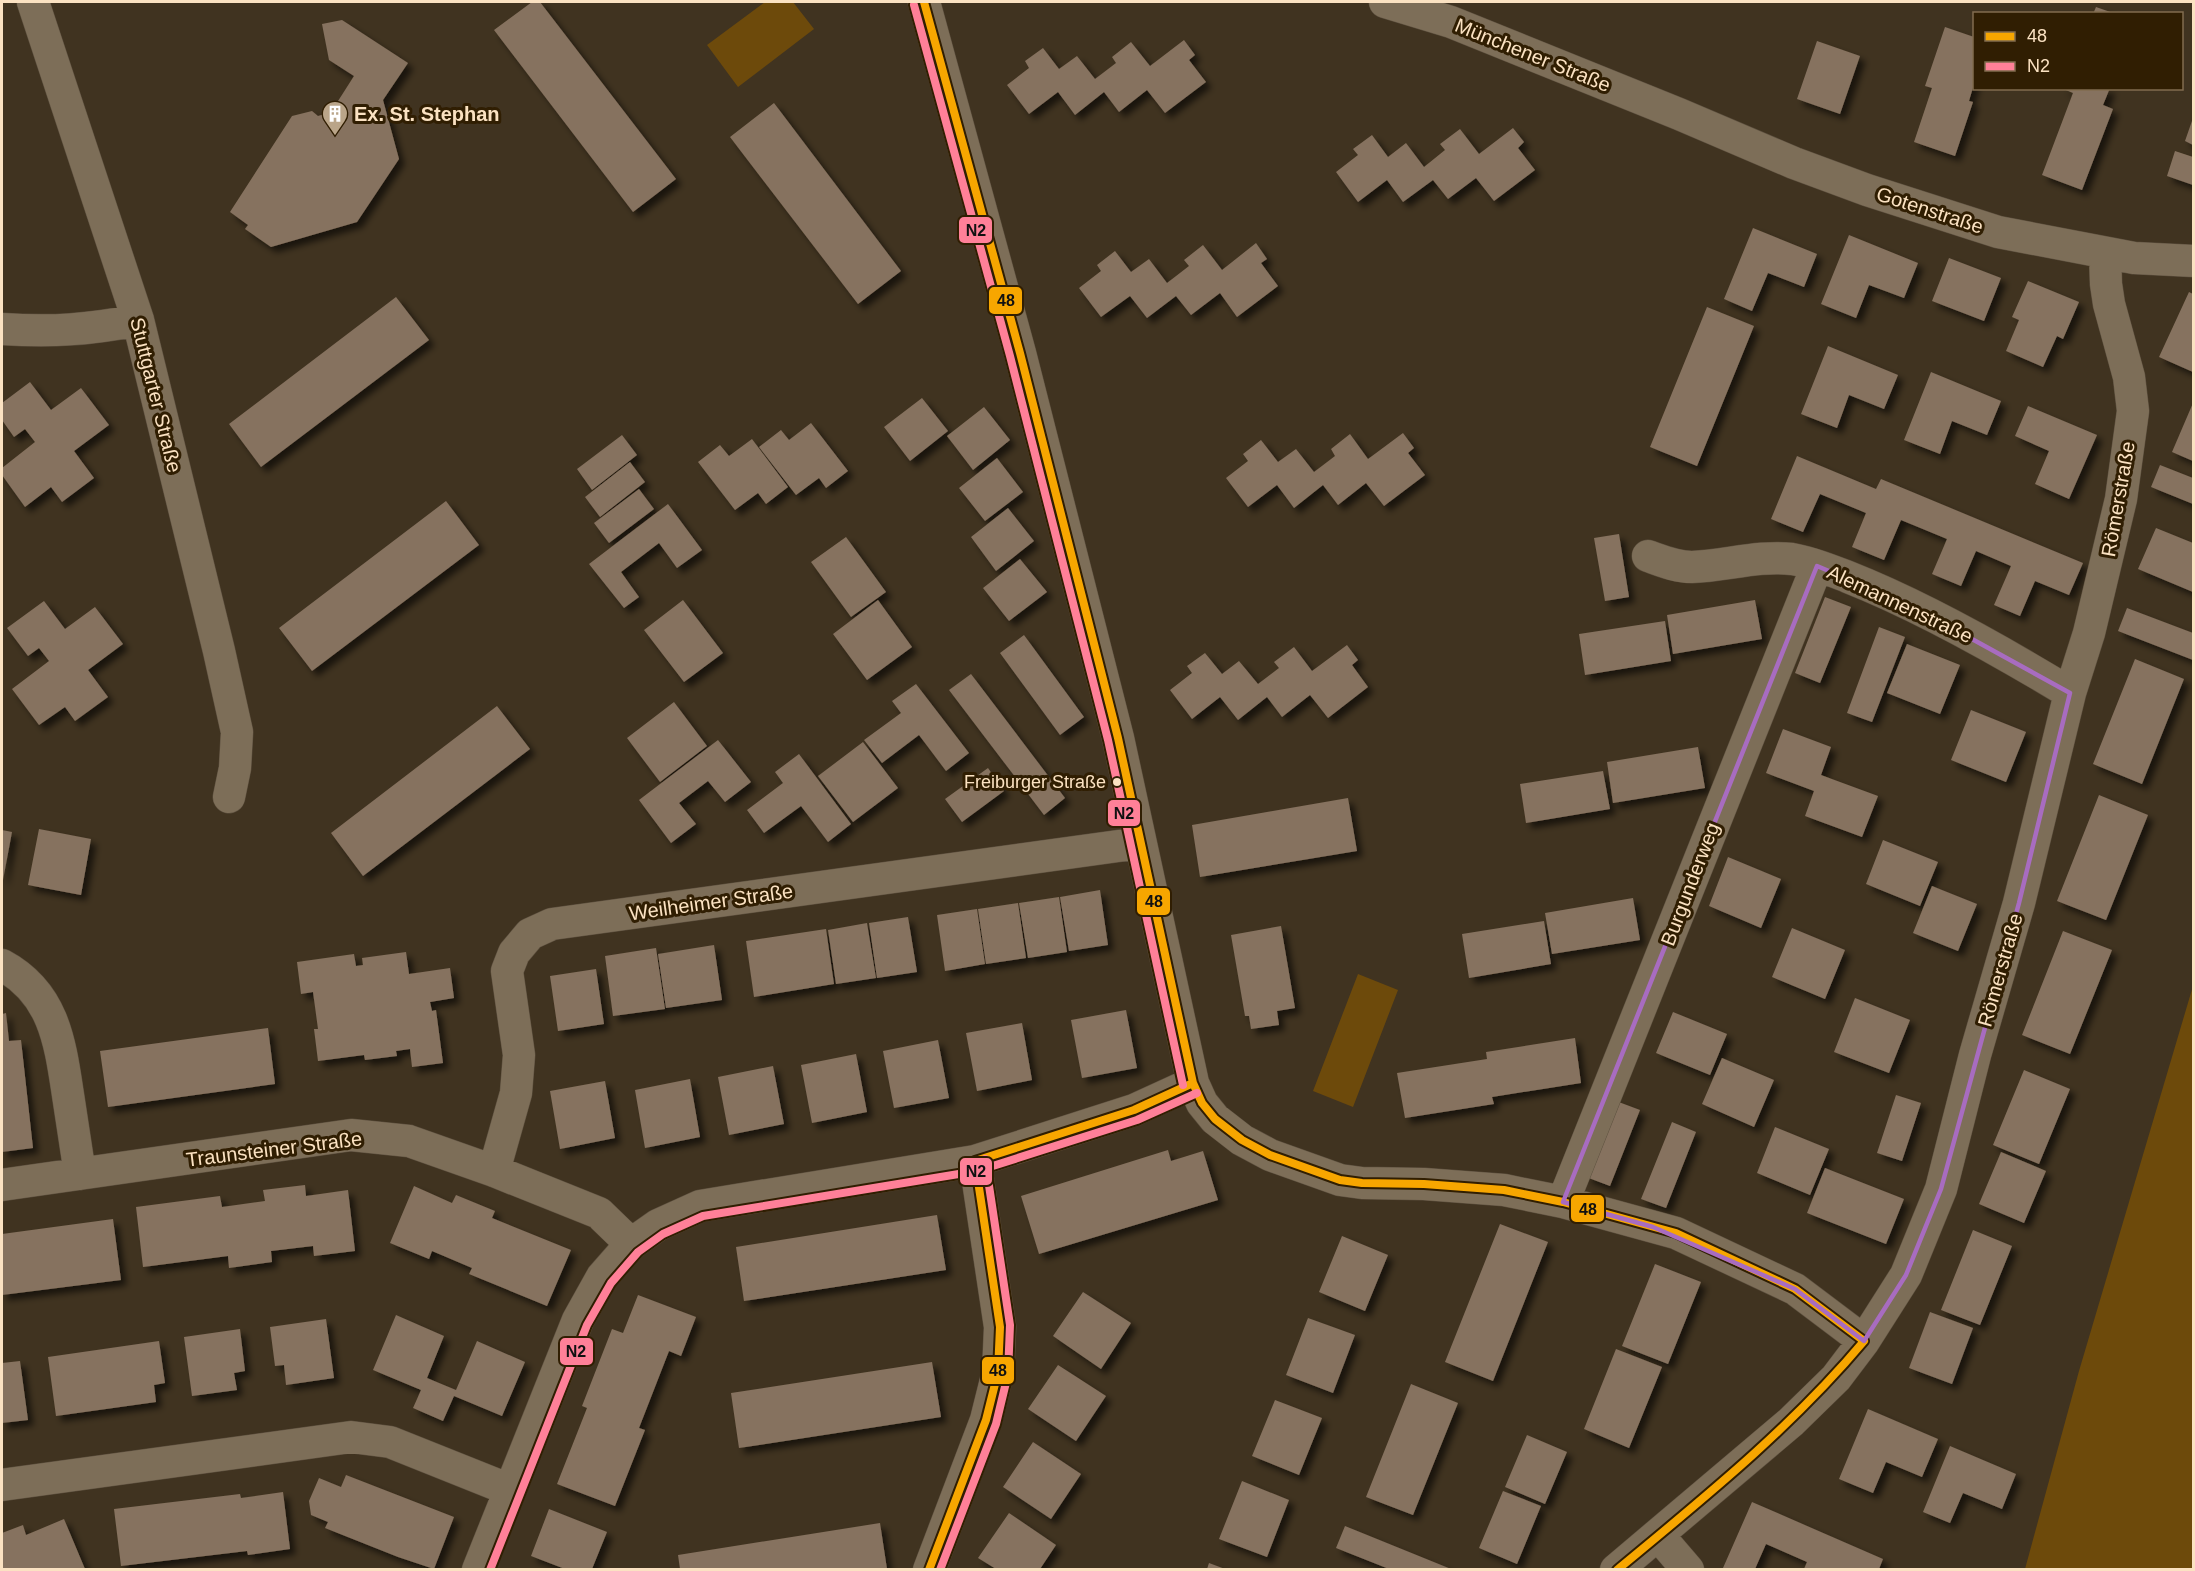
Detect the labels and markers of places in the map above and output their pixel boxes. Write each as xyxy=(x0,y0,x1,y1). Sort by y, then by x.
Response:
building icon: Ex. St. Stephan xyxy=(320,99,350,137)
place label: Ex. St. Stephan xyxy=(354,103,500,125)
place label: Freiburger Straße xyxy=(964,772,1106,792)
marker: Freiburger Straße xyxy=(1111,776,1123,788)

